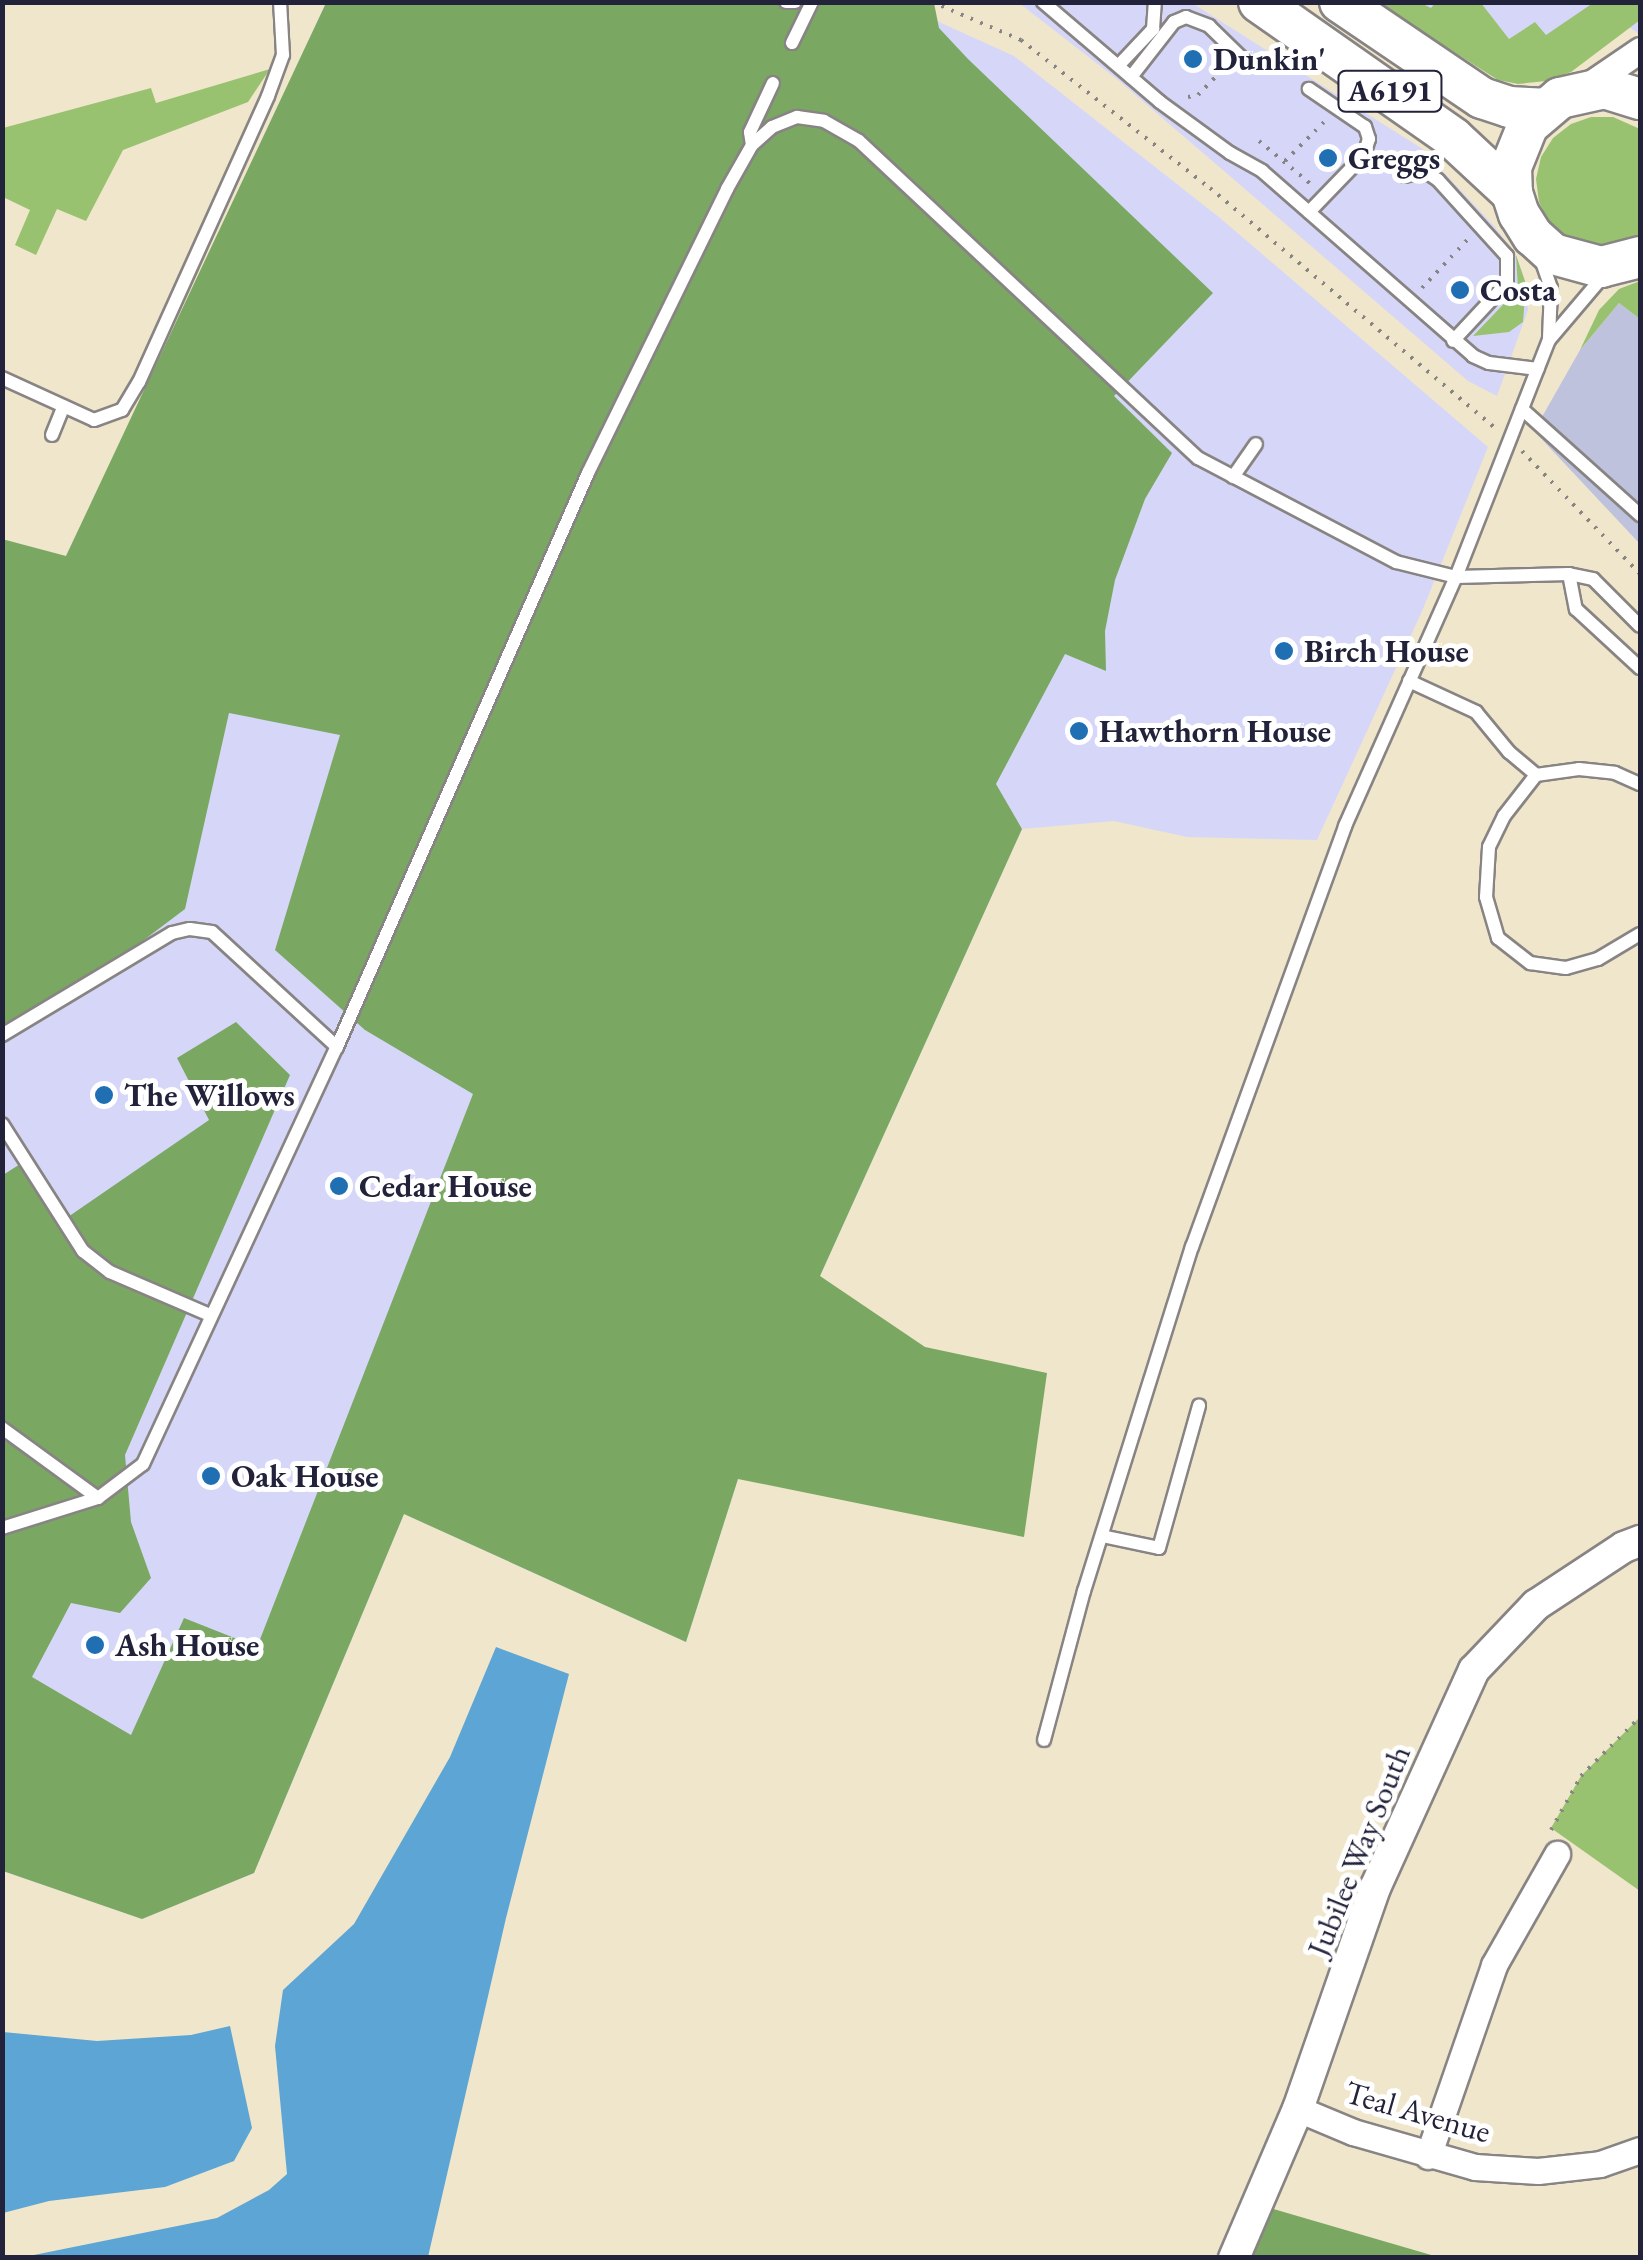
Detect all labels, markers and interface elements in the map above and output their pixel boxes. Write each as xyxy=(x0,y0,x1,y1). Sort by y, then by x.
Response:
place label: Dunkin' xyxy=(1213,40,1326,78)
marker: Dunkin' xyxy=(1182,48,1204,70)
road number: A6191 xyxy=(1335,66,1445,116)
place label: Greggs xyxy=(1348,139,1440,177)
marker: Greggs xyxy=(1317,147,1339,169)
place label: Costa xyxy=(1480,271,1556,309)
marker: Costa xyxy=(1449,279,1471,301)
place label: Birch House xyxy=(1304,632,1469,670)
marker: Birch House xyxy=(1273,640,1295,662)
place label: Hawthorn House xyxy=(1099,712,1331,750)
marker: Hawthorn House xyxy=(1068,720,1090,742)
place label: The Willows xyxy=(124,1076,295,1114)
marker: The Willows xyxy=(93,1084,115,1106)
place label: Cedar House xyxy=(359,1167,532,1205)
marker: Cedar House xyxy=(328,1175,350,1197)
place label: Oak House xyxy=(231,1457,379,1495)
marker: Oak House xyxy=(200,1465,222,1487)
place label: Ash House xyxy=(115,1626,259,1664)
marker: Ash House xyxy=(84,1634,106,1656)
street label: Jubilee Way South xyxy=(1299,1740,1419,1962)
street label: Teal Avenue xyxy=(1341,2073,1495,2151)

